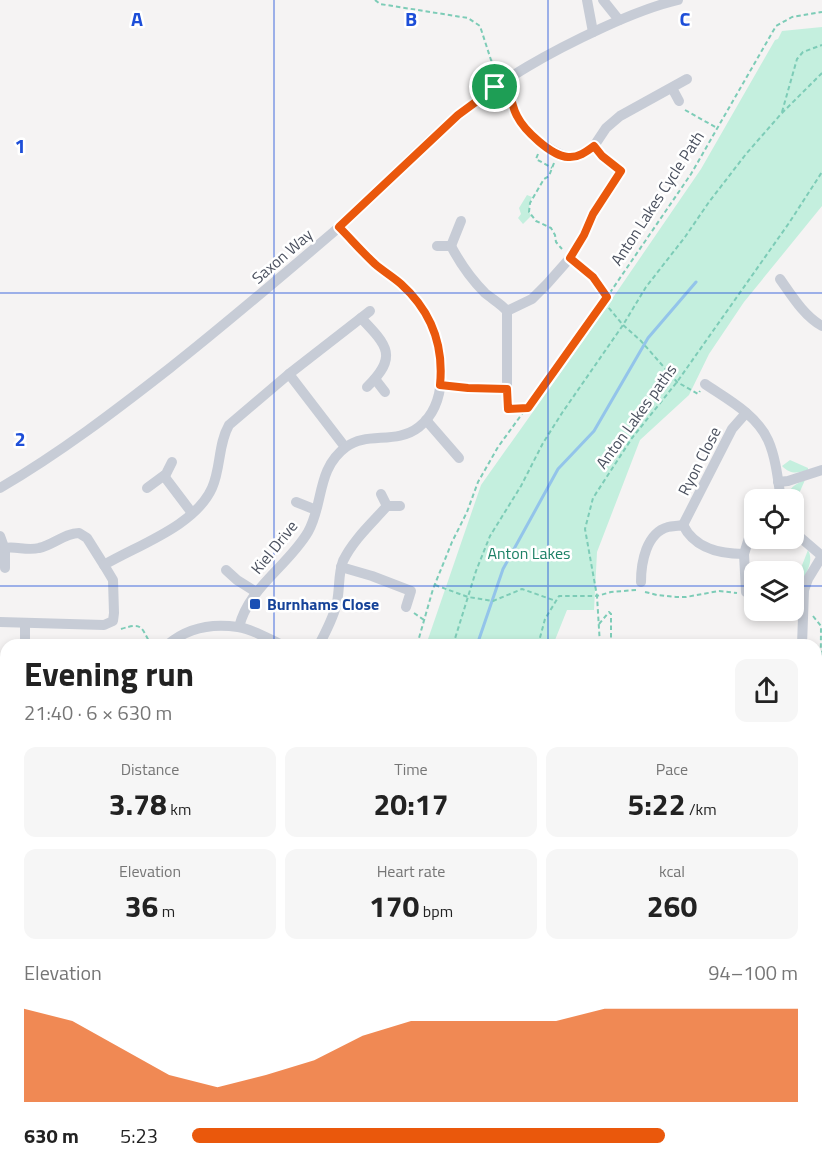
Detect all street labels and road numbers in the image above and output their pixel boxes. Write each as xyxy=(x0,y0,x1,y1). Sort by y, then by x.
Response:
street label: Anton Lakes Cycle Path xyxy=(604,126,710,270)
street label: Saxon Way xyxy=(246,223,318,289)
street label: Anton Lakes paths xyxy=(590,359,682,473)
street label: Ryon Close xyxy=(671,422,727,500)
street label: Kiel Drive xyxy=(245,515,303,579)

